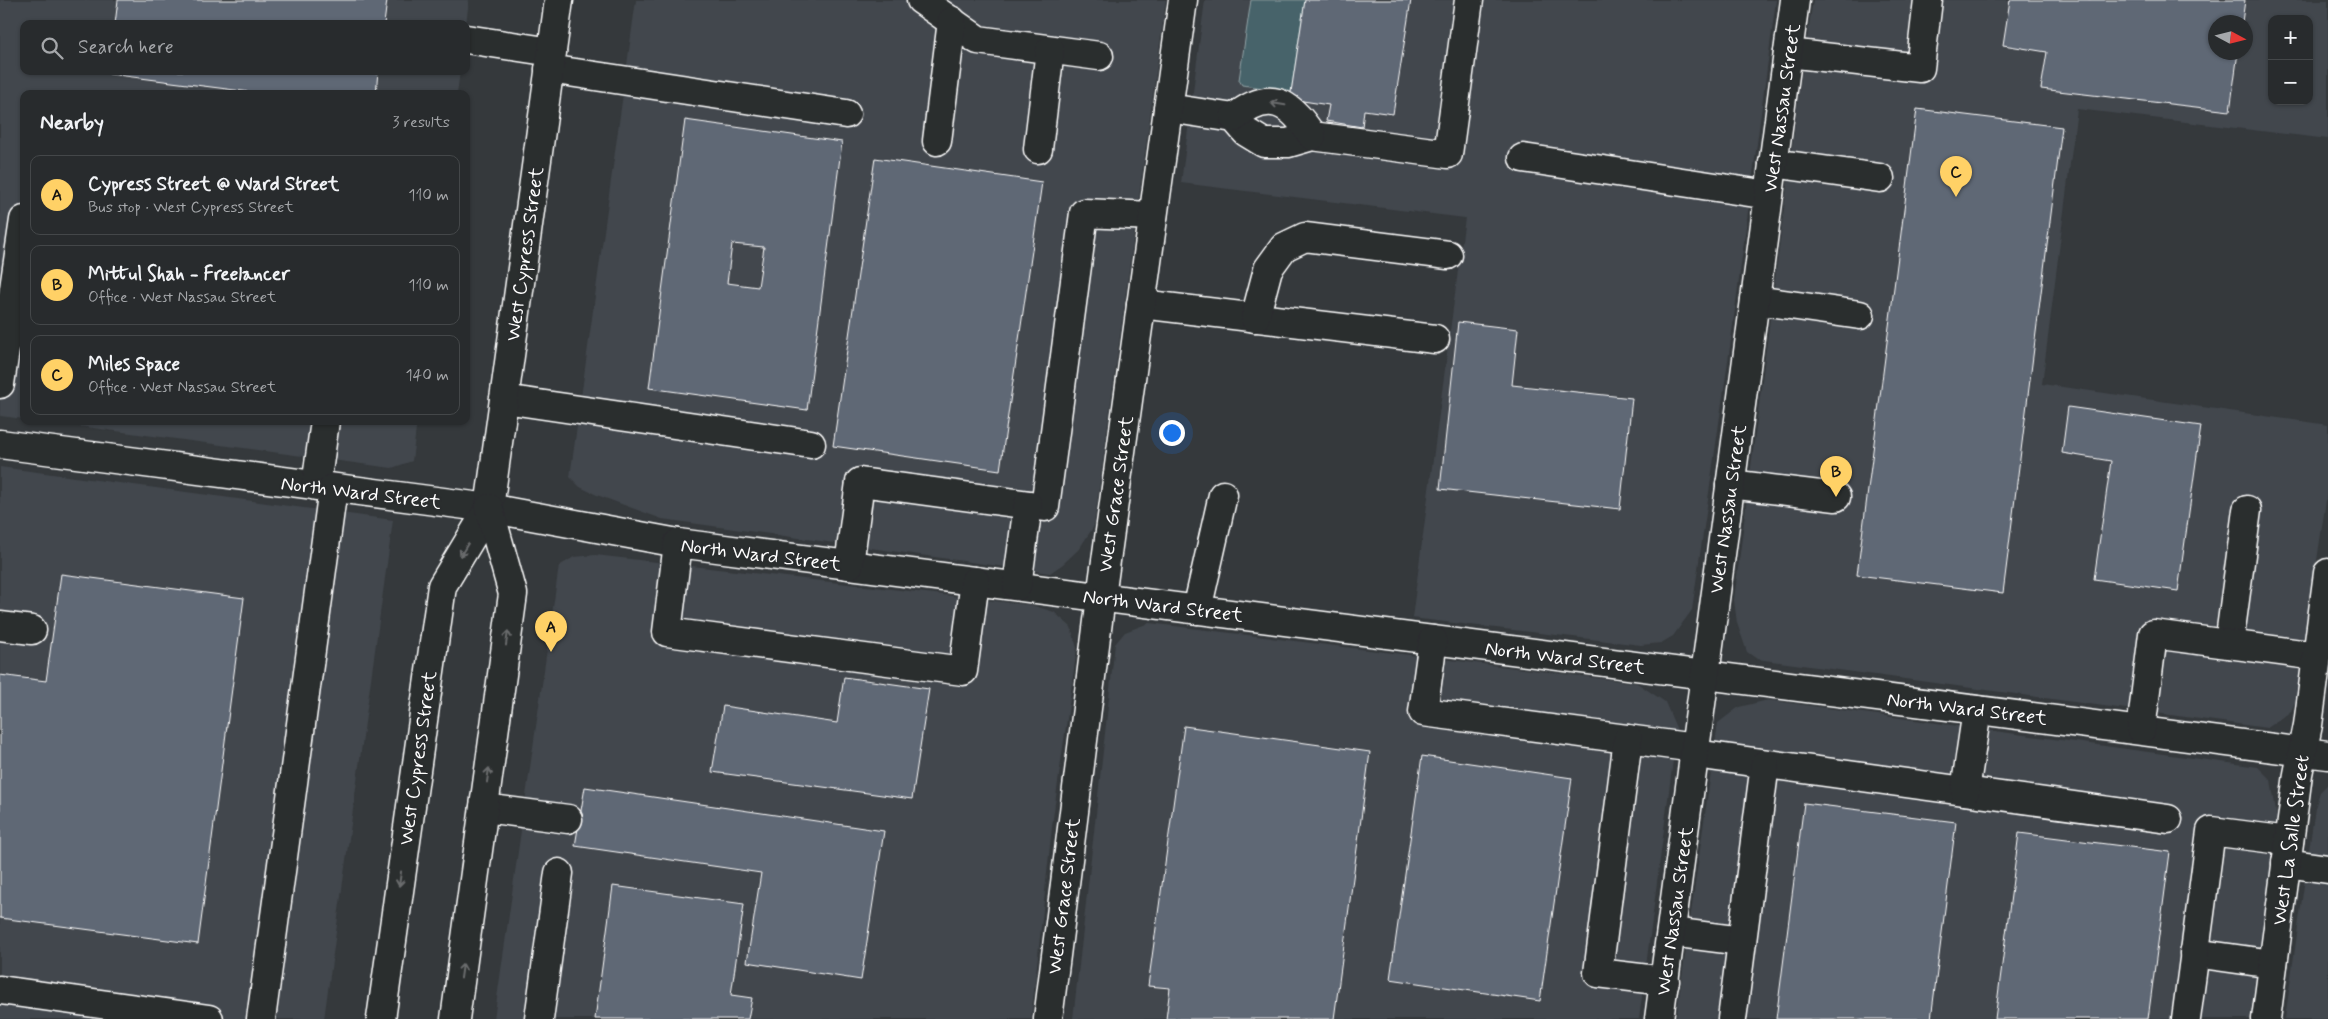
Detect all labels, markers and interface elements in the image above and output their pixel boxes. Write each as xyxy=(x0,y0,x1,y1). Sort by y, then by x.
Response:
north arrow xyxy=(2208,15,2253,60)
map controls xyxy=(2268,15,2313,105)
button: + xyxy=(2268,15,2313,60)
search box xyxy=(20,20,470,75)
street label: West Nassau Street xyxy=(1757,22,1808,194)
icon: search xyxy=(38,34,66,62)
text: Search here xyxy=(78,35,174,60)
button: − xyxy=(2268,60,2313,105)
one-way arrow xyxy=(1271,99,1287,109)
text: Nearby xyxy=(40,109,104,137)
text: 3 results xyxy=(392,112,450,133)
pin: C xyxy=(1940,156,1972,197)
street label: West Cypress Street xyxy=(500,165,551,343)
text: Cypress Street @ Ward Street xyxy=(88,172,339,197)
text: A xyxy=(52,185,62,206)
text: 110 m xyxy=(408,185,449,206)
text: Bus stop · West Cypress Street xyxy=(88,197,294,218)
text: Mittul Shah - Freelancer xyxy=(88,262,290,287)
text: B xyxy=(52,275,62,296)
text: 110 m xyxy=(408,275,449,296)
text: Office · West Nassau Street xyxy=(88,287,276,308)
text: Miles Space xyxy=(88,352,180,377)
text: C xyxy=(51,365,63,386)
text: 140 m xyxy=(405,365,449,386)
text: Office · West Nassau Street xyxy=(88,377,276,398)
street label: West Grace Street xyxy=(1092,414,1141,574)
your location xyxy=(1159,420,1185,446)
street label: West Nassau Street xyxy=(1703,423,1754,595)
pin: B xyxy=(1820,456,1852,497)
street label: North Ward Street xyxy=(279,470,443,517)
street label: North Ward Street xyxy=(679,532,843,579)
one-way arrow xyxy=(458,543,468,557)
street label: North Ward Street xyxy=(1081,583,1245,630)
pin: A xyxy=(535,611,567,652)
one-way arrow xyxy=(502,631,512,647)
street label: North Ward Street xyxy=(1483,635,1647,682)
street label: West Cypress Street xyxy=(393,669,444,847)
street label: North Ward Street xyxy=(1885,686,2049,733)
street label: West La Salle Street xyxy=(2266,753,2317,927)
one-way arrow xyxy=(483,767,493,783)
street label: West Grace Street xyxy=(1041,816,1088,976)
street label: West Nassau Street xyxy=(1650,825,1701,997)
one-way arrow xyxy=(395,870,405,886)
one-way arrow xyxy=(457,963,467,979)

